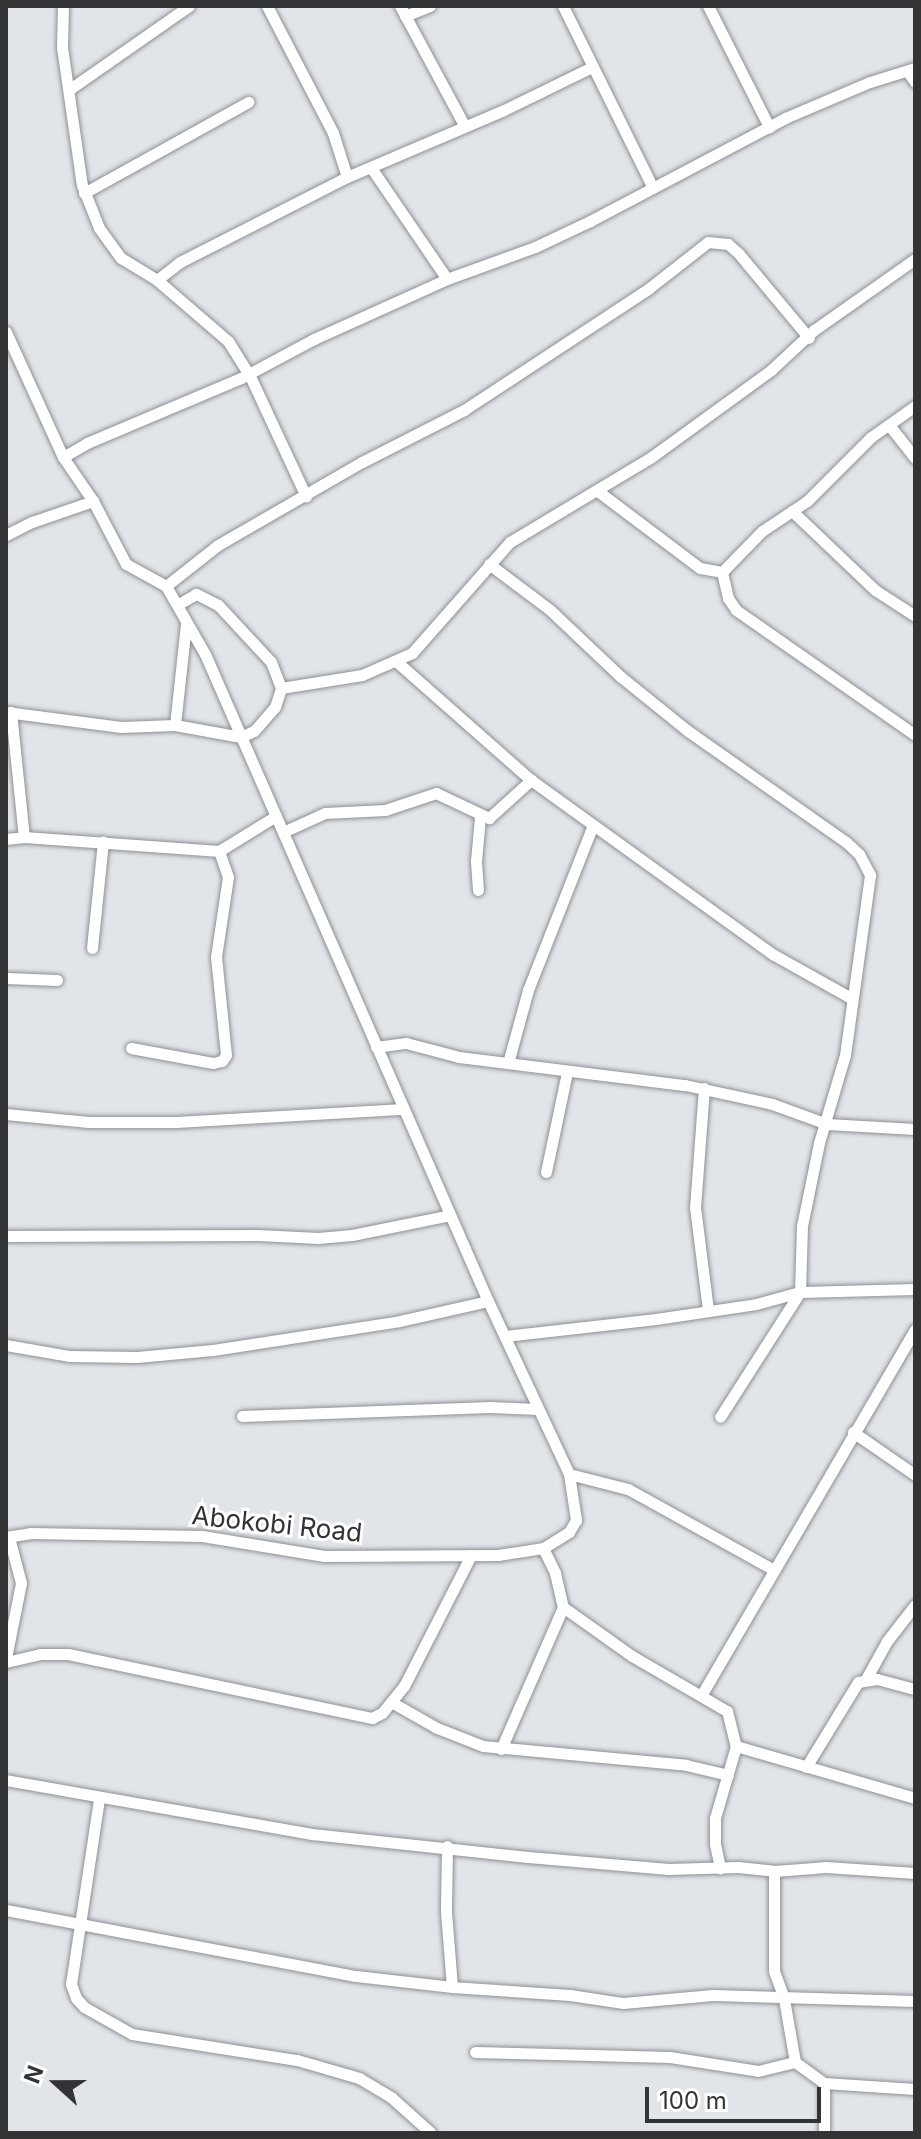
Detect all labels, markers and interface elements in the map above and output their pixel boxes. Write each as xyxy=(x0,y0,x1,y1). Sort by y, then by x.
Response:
street label: Abokobi Road xyxy=(190,1500,364,1548)
north arrow xyxy=(16,2043,96,2123)
text: N xyxy=(18,2062,49,2087)
scale bar xyxy=(649,2071,825,2121)
text: 100 m xyxy=(659,2086,727,2115)

